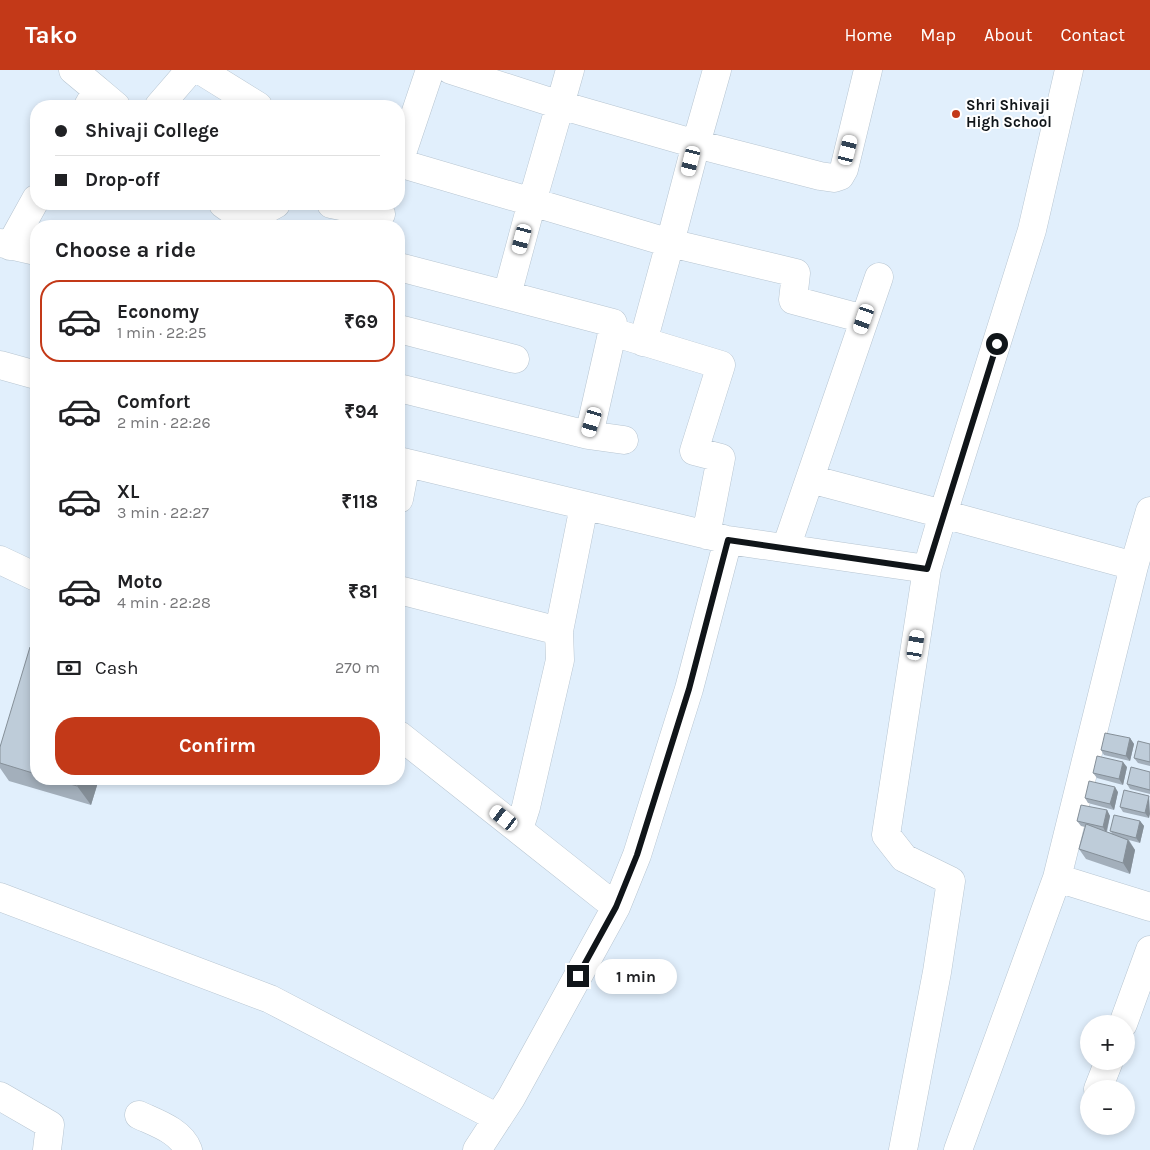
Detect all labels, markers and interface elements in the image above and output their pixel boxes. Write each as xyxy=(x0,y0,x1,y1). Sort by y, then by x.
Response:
text: Tako xyxy=(25,21,77,49)
text: Home xyxy=(844,24,892,46)
text: Map xyxy=(920,24,956,46)
text: About xyxy=(984,24,1033,46)
text: Contact xyxy=(1061,24,1125,46)
place label: Shri Shivaji High School xyxy=(966,96,1052,131)
marker: Shri Shivaji High School xyxy=(950,108,962,120)
text: Shivaji College xyxy=(85,120,219,142)
car xyxy=(837,134,858,166)
car xyxy=(680,145,701,177)
text: Drop-off xyxy=(85,169,160,191)
car xyxy=(510,223,533,255)
text: Choose a ride xyxy=(55,237,196,263)
icon: car xyxy=(57,299,102,344)
text: Economy xyxy=(117,301,199,323)
car xyxy=(852,302,875,336)
text: ₹69 xyxy=(344,311,378,333)
text: 1 min · 22:25 xyxy=(117,323,206,342)
route start xyxy=(986,333,1008,355)
icon: car xyxy=(57,389,102,434)
text: Comfort xyxy=(117,391,191,413)
text: ₹94 xyxy=(344,401,378,423)
car xyxy=(580,405,603,439)
text: 2 min · 22:26 xyxy=(117,413,211,432)
icon: car xyxy=(57,479,102,524)
text: XL xyxy=(117,481,139,503)
text: ₹118 xyxy=(341,491,378,513)
text: 3 min · 22:27 xyxy=(117,503,209,522)
icon: car xyxy=(57,569,102,614)
text: Moto xyxy=(117,571,163,593)
text: ₹81 xyxy=(348,581,378,603)
text: 4 min · 22:28 xyxy=(117,593,211,612)
car xyxy=(906,629,925,661)
icon: cash xyxy=(55,654,83,682)
text: Cash xyxy=(95,657,139,679)
text: 270 m xyxy=(335,658,380,677)
button: Confirm xyxy=(55,717,380,775)
car xyxy=(487,803,520,833)
callout: 1 min xyxy=(596,958,678,994)
route end xyxy=(567,965,589,987)
text: 1 min xyxy=(616,967,656,986)
map controls xyxy=(1080,1015,1135,1135)
button: + xyxy=(1080,1015,1135,1070)
button: − xyxy=(1080,1080,1135,1135)

